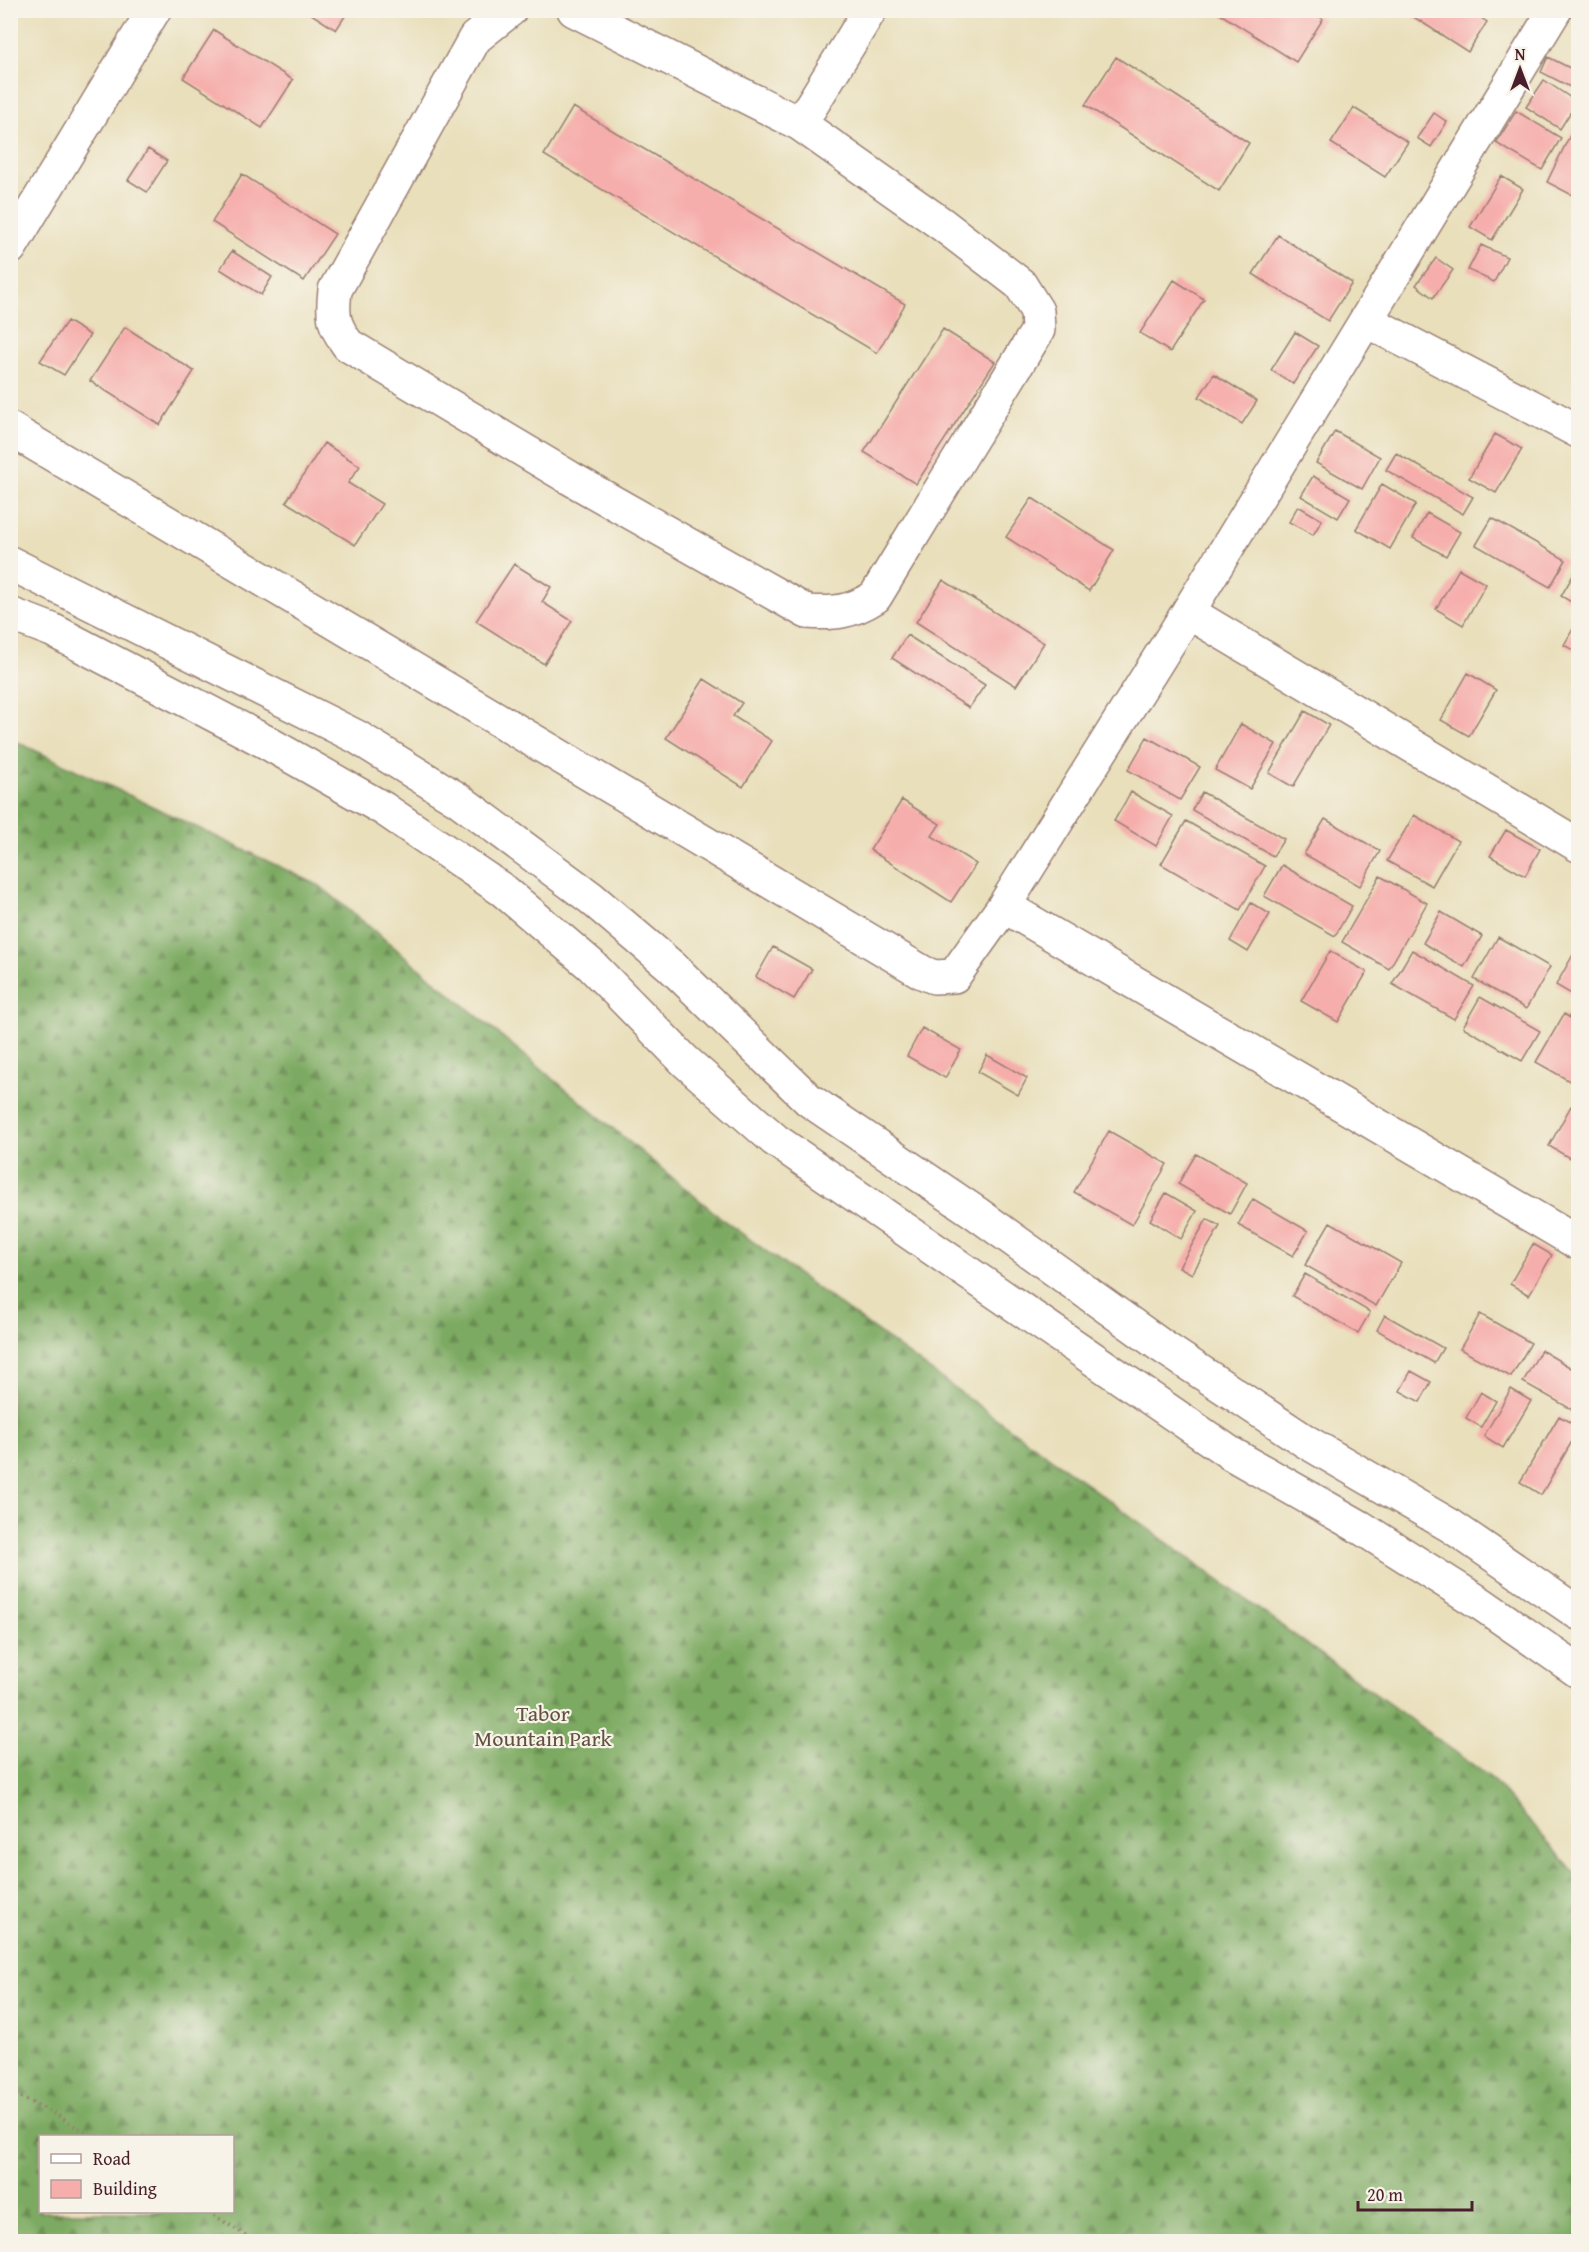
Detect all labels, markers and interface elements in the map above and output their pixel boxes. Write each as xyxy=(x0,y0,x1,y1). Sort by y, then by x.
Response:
north arrow xyxy=(1490,39,1550,99)
text: N xyxy=(1515,42,1526,66)
park label: Tabor Mountain Park xyxy=(474,1697,613,1754)
legend xyxy=(39,2135,234,2213)
text: Road xyxy=(93,2145,131,2172)
scale bar xyxy=(1358,2174,1472,2212)
text: Building xyxy=(93,2175,157,2202)
text: 20 m xyxy=(1367,2181,1403,2208)

